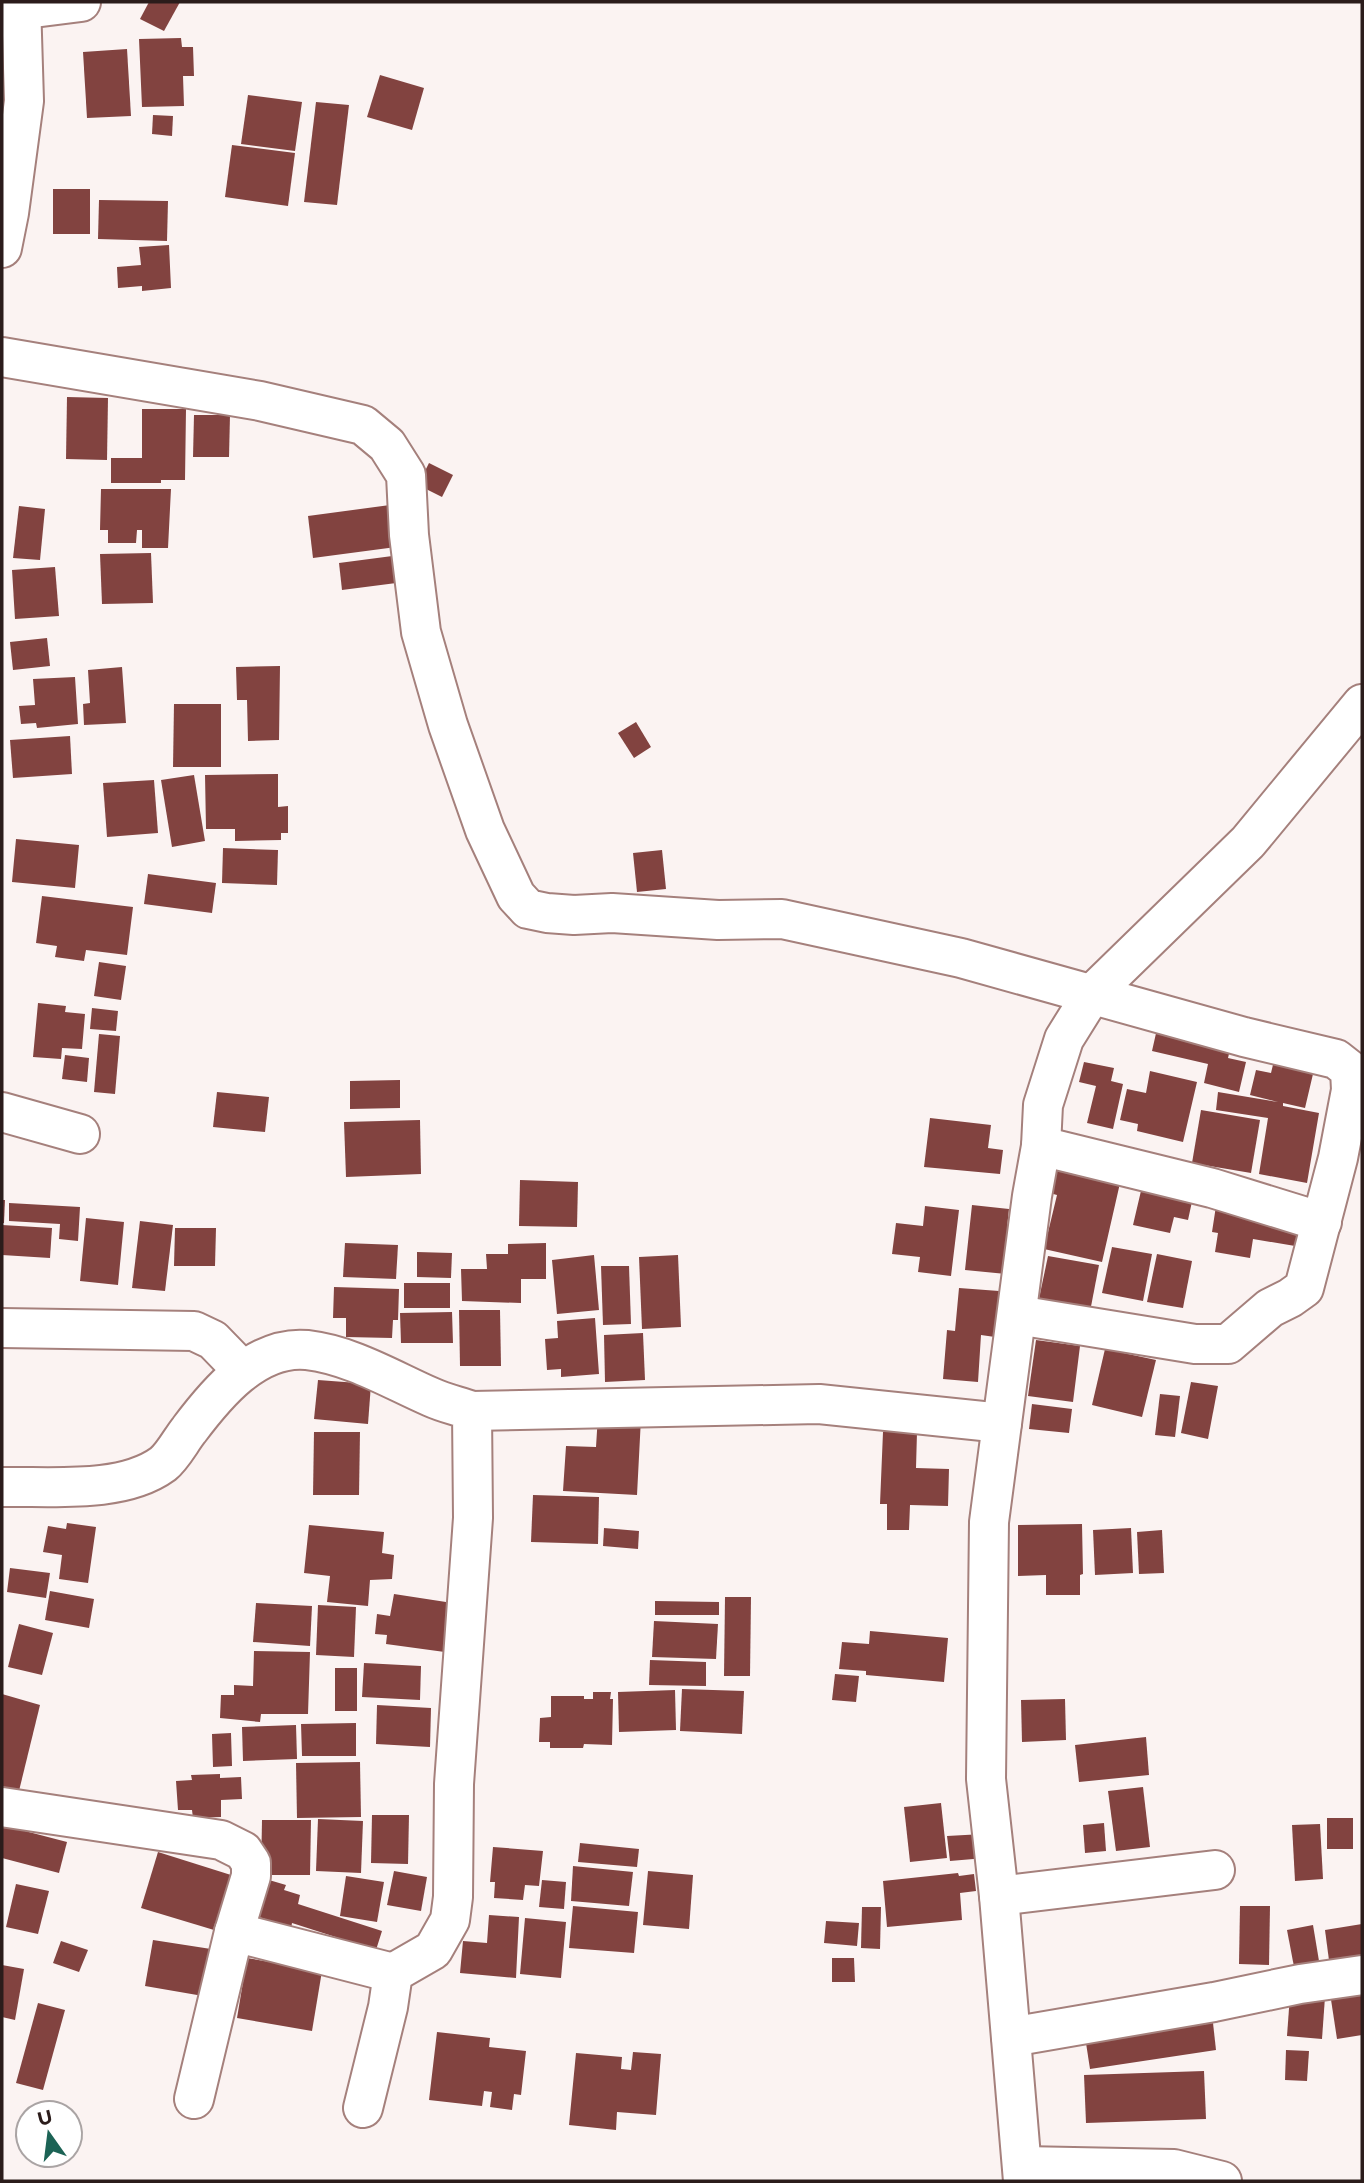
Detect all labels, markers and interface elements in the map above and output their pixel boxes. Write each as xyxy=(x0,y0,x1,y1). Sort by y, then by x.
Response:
north arrow xyxy=(14,2099,84,2169)
text: U xyxy=(35,2105,55,2131)

